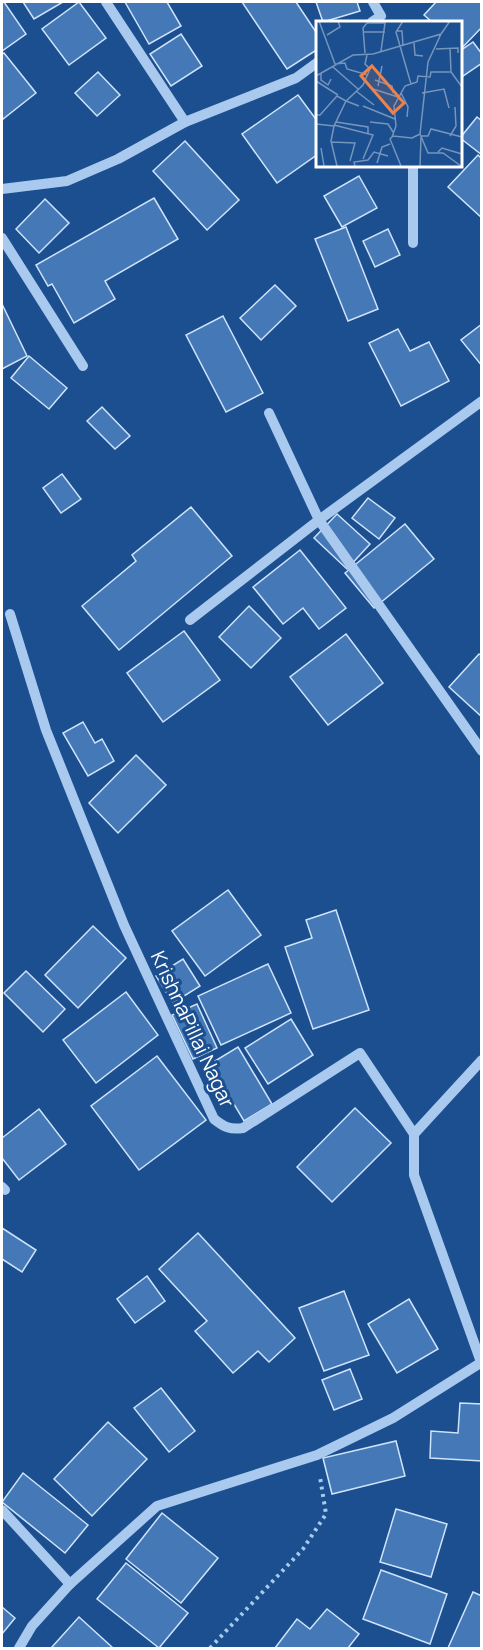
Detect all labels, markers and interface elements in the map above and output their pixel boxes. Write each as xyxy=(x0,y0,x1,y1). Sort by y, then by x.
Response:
inset map xyxy=(316,21,462,166)
street label: KrishnaPillai Nagar xyxy=(145,946,241,1112)

